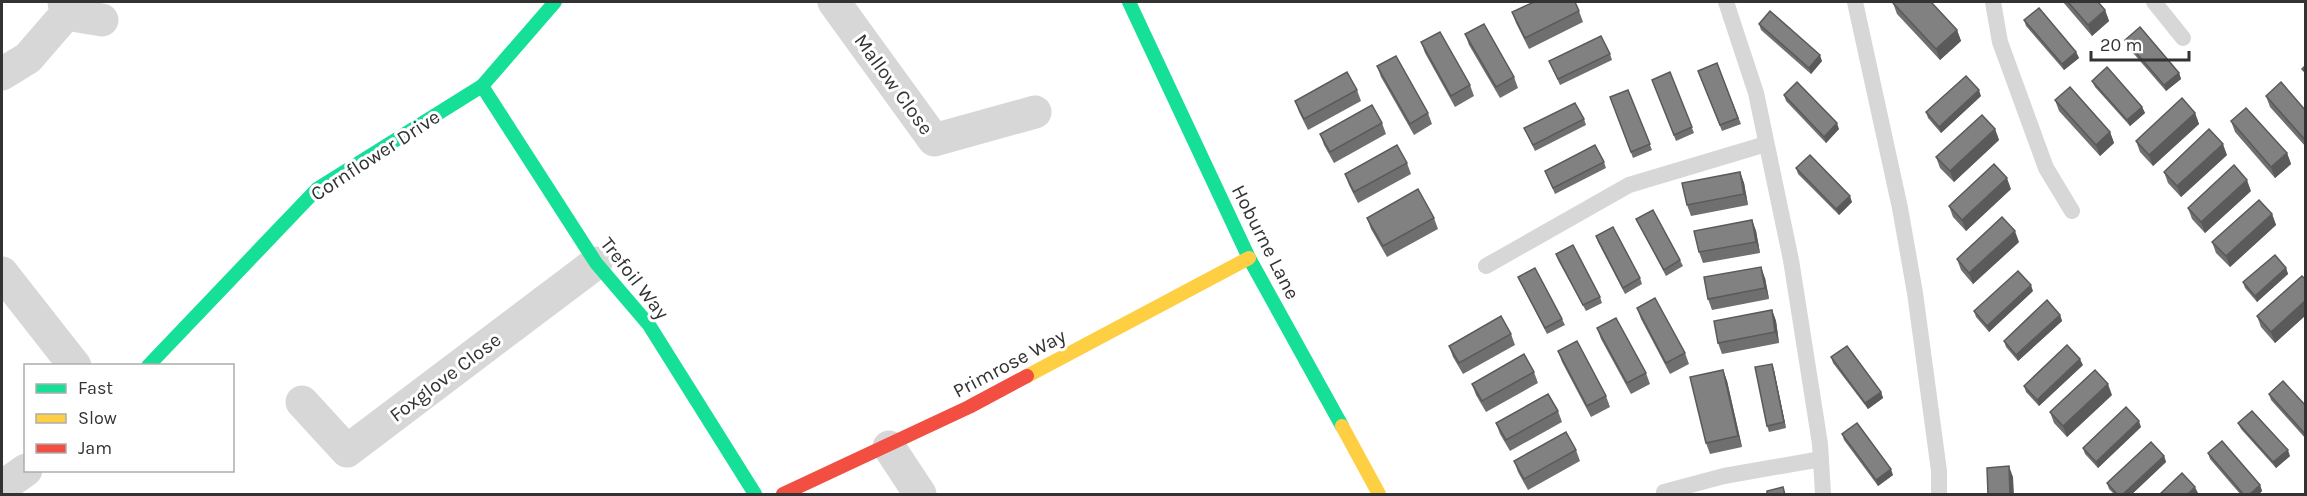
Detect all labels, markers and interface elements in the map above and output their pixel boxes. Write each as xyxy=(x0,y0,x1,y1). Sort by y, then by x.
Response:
scale bar xyxy=(2091,24,2188,62)
street label: Mallow Close xyxy=(849,29,938,139)
text: 20 m xyxy=(2100,34,2142,56)
street label: Cornflower Drive xyxy=(306,105,444,206)
street label: Hoburne Lane xyxy=(1227,181,1304,303)
street label: Trefoil Way xyxy=(595,233,674,324)
street label: Primrose Way xyxy=(949,324,1069,403)
street label: Foxglove Close xyxy=(385,328,506,427)
legend xyxy=(24,364,234,472)
text: Fast xyxy=(78,377,113,399)
text: Slow xyxy=(78,407,117,429)
text: Jam xyxy=(78,437,112,459)

